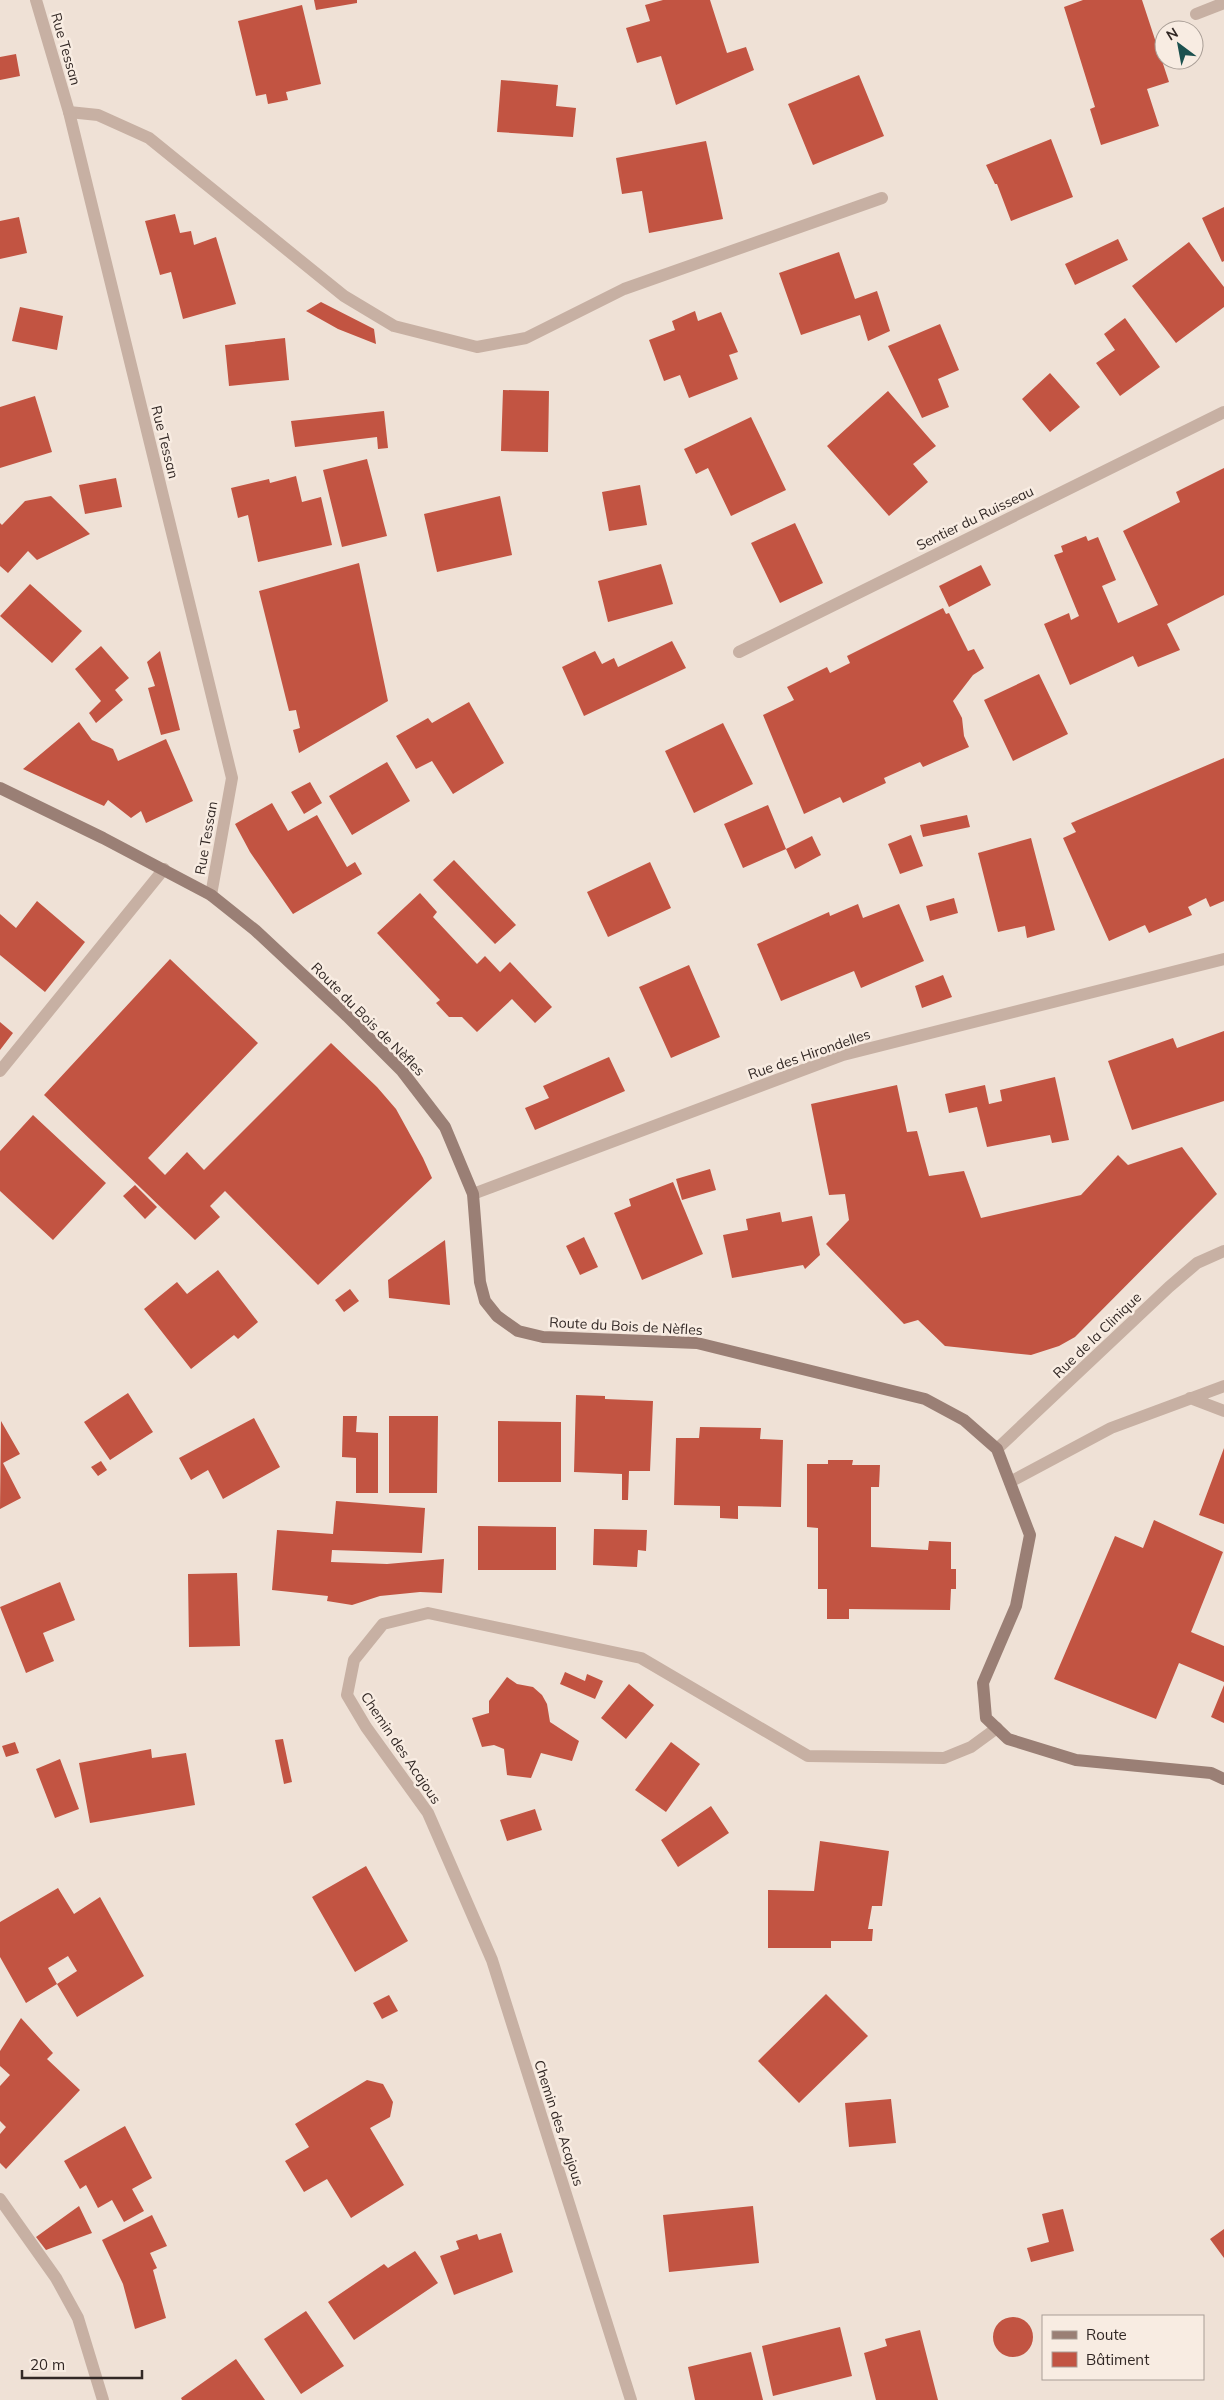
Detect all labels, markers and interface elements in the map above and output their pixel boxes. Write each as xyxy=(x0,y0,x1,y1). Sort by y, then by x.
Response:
street label: Rue Tessan xyxy=(47,11,85,87)
north arrow xyxy=(1154,20,1204,70)
text: N xyxy=(1163,24,1181,44)
street label: Rue Tessan xyxy=(147,404,183,480)
street label: Sentier du Ruisseau xyxy=(913,482,1037,554)
street label: Rue Tessan xyxy=(191,800,221,876)
street label: Route du Bois de Nèfles xyxy=(307,958,429,1080)
street label: Rue des Hirondelles xyxy=(745,1025,873,1083)
street label: Rue de la Clinique xyxy=(1049,1288,1145,1382)
street label: Route du Bois de Nèfles xyxy=(549,1313,703,1339)
street label: Chemin des Acajous xyxy=(357,1689,445,1808)
street label: Chemin des Acajous xyxy=(530,2058,588,2188)
legend xyxy=(1042,2315,1204,2380)
text: Route xyxy=(1086,2325,1127,2344)
scale bar xyxy=(22,2348,142,2380)
text: Bâtiment xyxy=(1086,2350,1149,2369)
text: 20 m xyxy=(30,2355,65,2374)

